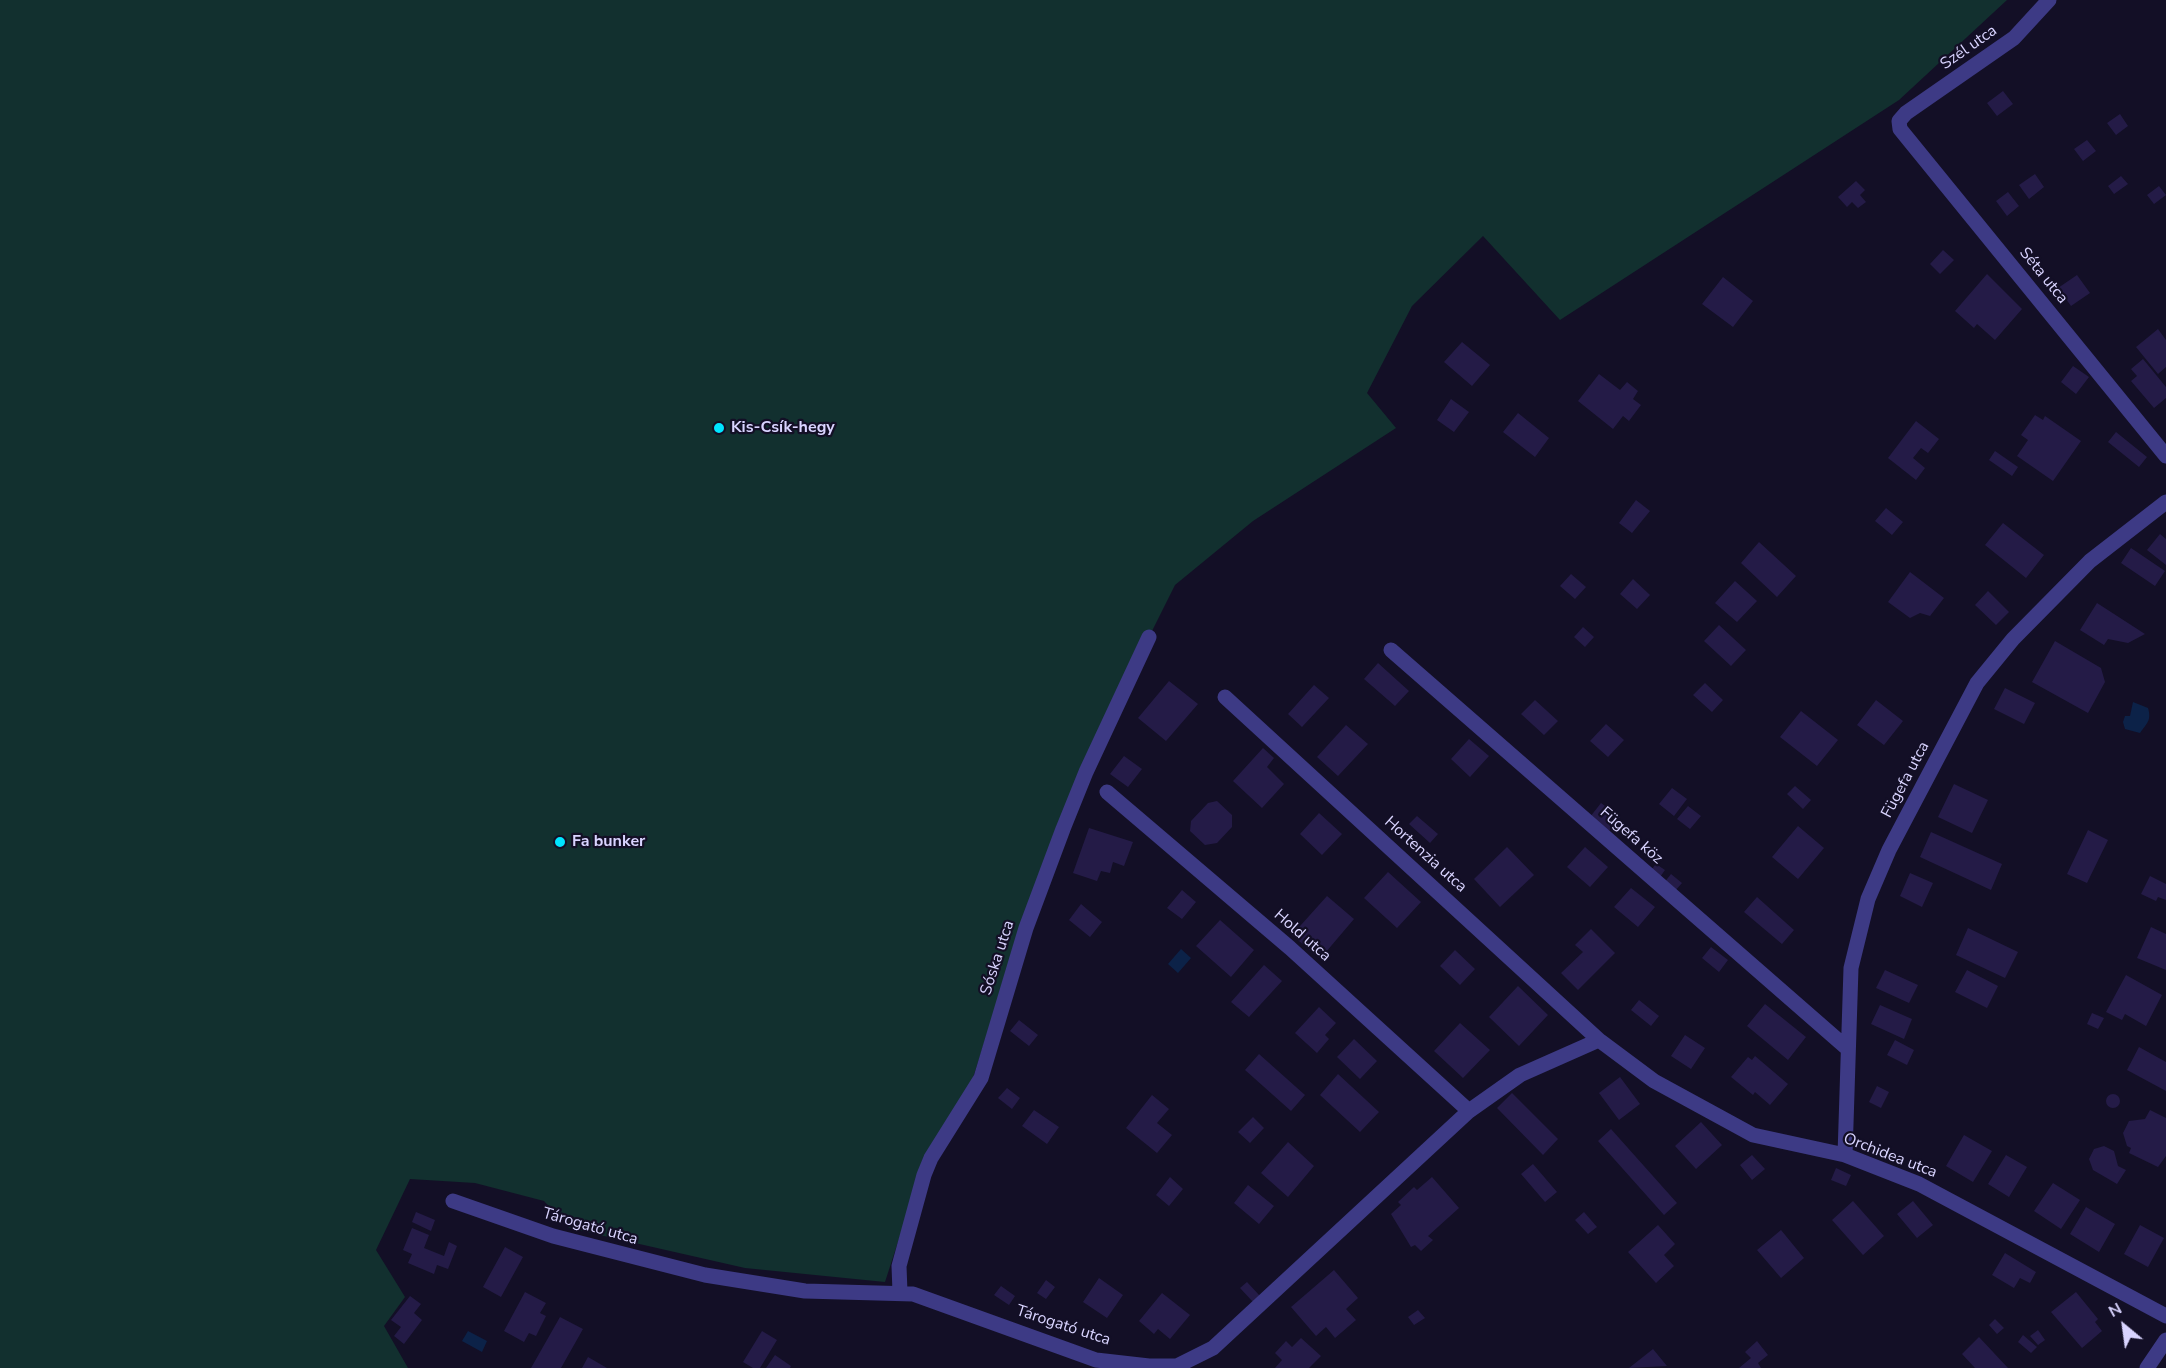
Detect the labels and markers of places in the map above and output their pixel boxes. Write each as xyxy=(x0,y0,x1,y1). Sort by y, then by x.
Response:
place label: Kis-Csík-hegy xyxy=(731,418,835,438)
marker: Kis-Csík-hegy xyxy=(712,421,726,435)
place label: Fa bunker xyxy=(572,832,645,852)
marker: Fa bunker xyxy=(553,835,567,849)

